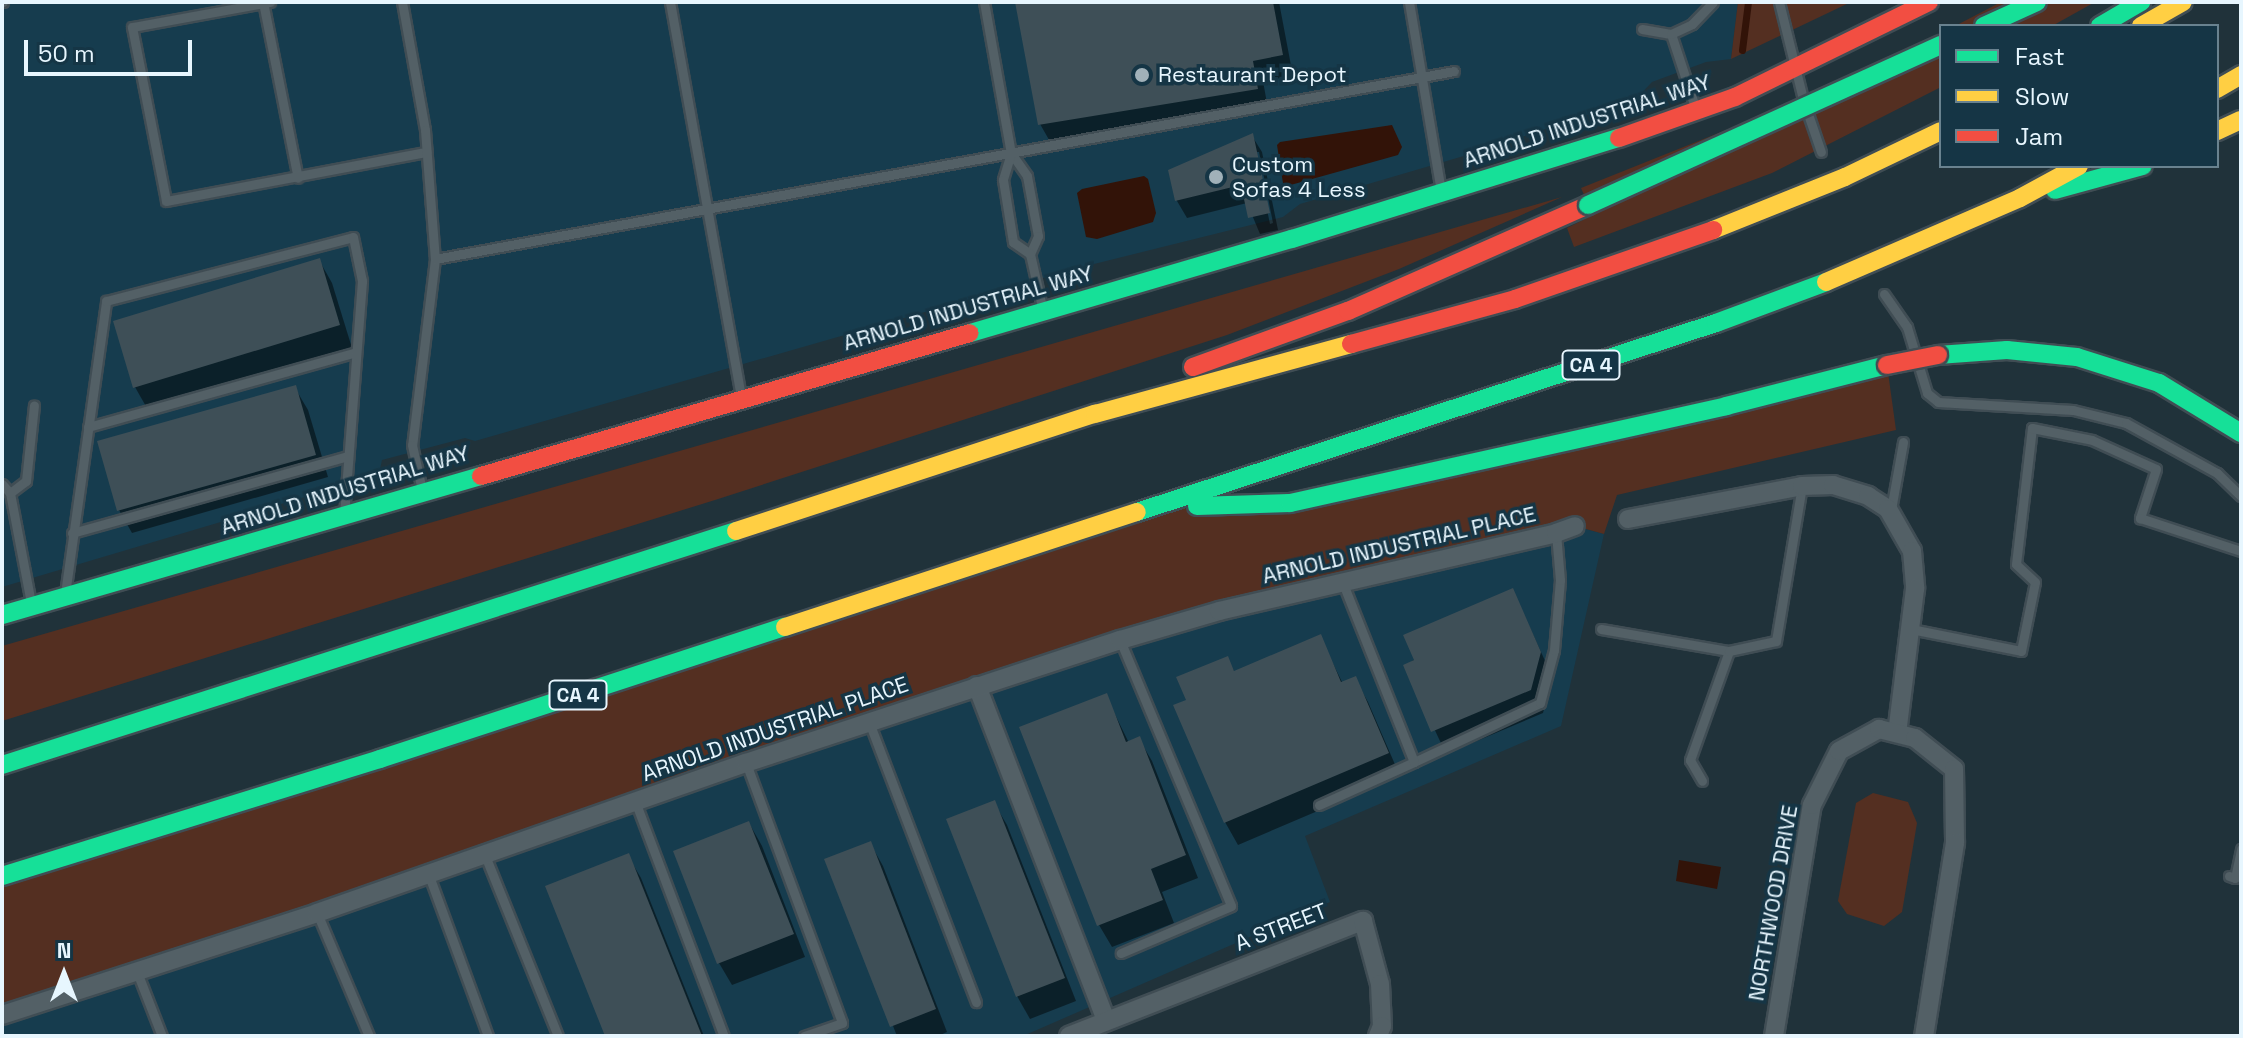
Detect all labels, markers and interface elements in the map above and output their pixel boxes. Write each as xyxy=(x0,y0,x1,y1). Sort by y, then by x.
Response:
scale bar xyxy=(28,24,196,74)
legend xyxy=(1939,24,2219,168)
text: 50 m xyxy=(38,38,95,69)
text: Fast xyxy=(2015,41,2065,72)
place label: Restaurant Depot xyxy=(1158,62,1347,88)
marker: Restaurant Depot xyxy=(1133,66,1151,84)
street label: ARNOLD INDUSTRIAL WAY xyxy=(1460,68,1714,174)
text: Slow xyxy=(2015,81,2069,112)
text: Jam xyxy=(2015,121,2063,152)
place label: Custom Sofas 4 Less xyxy=(1232,151,1366,202)
marker: Custom Sofas 4 Less xyxy=(1207,168,1225,186)
street label: ARNOLD INDUSTRIAL WAY xyxy=(840,260,1096,356)
road number: CA 4 xyxy=(1561,349,1621,381)
street label: ARNOLD INDUSTRIAL WAY xyxy=(217,439,473,541)
street label: ARNOLD INDUSTRIAL PLACE xyxy=(1259,501,1539,589)
street label: ARNOLD INDUSTRIAL PLACE xyxy=(638,671,912,787)
road number: CA 4 xyxy=(548,679,608,711)
street label: NORTHWOOD DRIVE xyxy=(1743,803,1803,1003)
street label: A STREET xyxy=(1231,897,1331,957)
north arrow xyxy=(24,934,104,1014)
text: N xyxy=(57,936,71,964)

